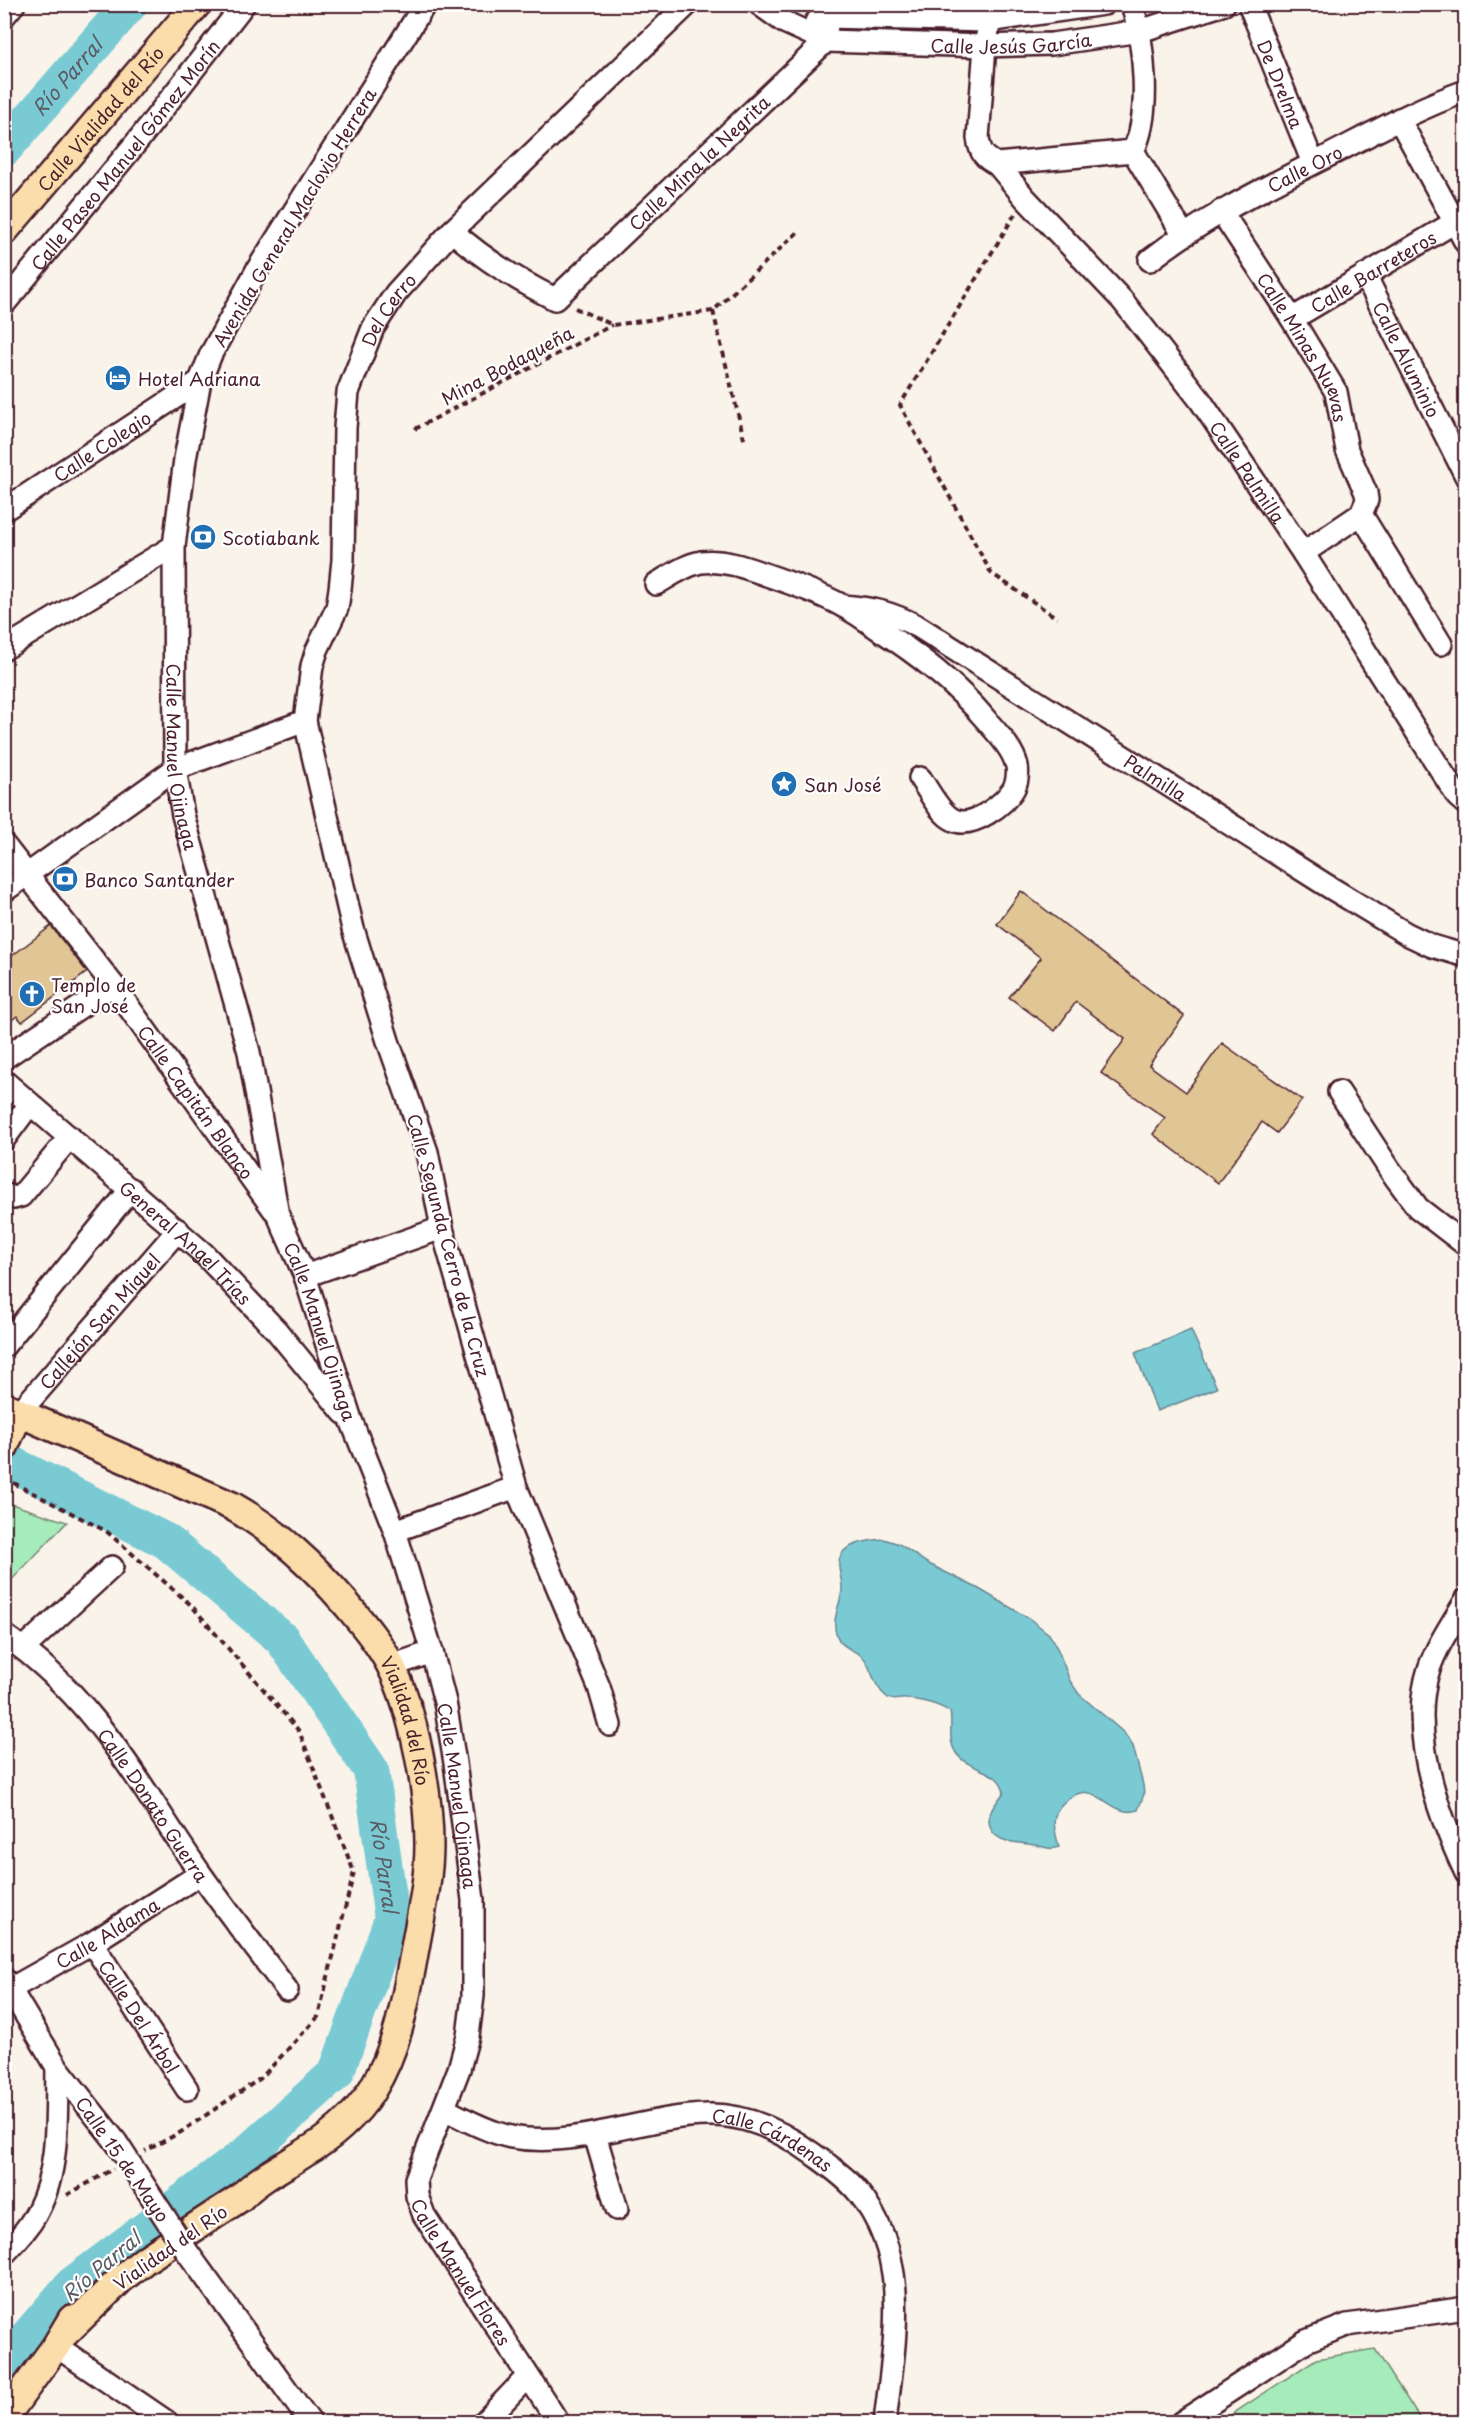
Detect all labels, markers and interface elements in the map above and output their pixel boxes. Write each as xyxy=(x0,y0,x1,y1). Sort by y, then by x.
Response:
street label: Calle Jesús García xyxy=(930,25,1094,60)
water label: Río Parral xyxy=(25,28,112,122)
street label: Calle Paseo Manuel Gómez Morín xyxy=(24,33,225,276)
street label: De Drelma xyxy=(1251,35,1311,133)
street label: Calle Vialidad del Río xyxy=(30,40,170,197)
street label: Avenida General Maclovio Herrera xyxy=(206,82,382,352)
street label: Calle Mina la Negrita xyxy=(622,88,776,236)
street label: Calle Oro xyxy=(1262,138,1347,198)
street label: Calle Barreteros xyxy=(1305,223,1441,319)
street label: Del Cerro xyxy=(354,267,422,350)
street label: Calle Minas Nuevas xyxy=(1251,267,1355,424)
street label: Calle Aluminio xyxy=(1367,296,1448,422)
street label: Mina Bodaqueña xyxy=(436,318,579,411)
hotel icon: Hotel Adriana xyxy=(103,363,133,393)
place label: Hotel Adriana xyxy=(138,365,261,392)
street label: Calle Colegio xyxy=(47,404,156,488)
street label: Calle Palmilla xyxy=(1204,415,1293,529)
bank icon: Scotiabank xyxy=(188,522,218,552)
place label: Scotiabank xyxy=(222,524,320,551)
street label: Calle Manuel Ojinaga xyxy=(161,663,206,853)
street label: Palmilla xyxy=(1119,747,1193,808)
place icon: San José xyxy=(769,769,799,799)
place label: San José xyxy=(804,771,882,798)
bank icon: Banco Santander xyxy=(50,864,80,894)
place label: Banco Santander xyxy=(84,866,235,893)
place label: Templo de San José xyxy=(51,971,136,1019)
church icon: Templo de San José xyxy=(17,979,47,1009)
street label: Calle Capitán Blanco xyxy=(132,1019,261,1184)
street label: Calle Segunda Cerro de la Cruz xyxy=(401,1110,497,1380)
street label: General Angel Trías xyxy=(114,1173,258,1310)
street label: Calle Manuel Ojinaga xyxy=(278,1237,364,1425)
street label: Callejón San Miguel xyxy=(32,1247,166,1395)
street label: Vialidad del Río xyxy=(375,1651,438,1787)
street label: Calle Manuel Ojinaga xyxy=(432,1701,485,1891)
street label: Calle Donato Guerra xyxy=(92,1722,216,1888)
water label: Río Parral xyxy=(363,1817,406,1918)
street label: Calle Aldama xyxy=(50,1890,165,1975)
street label: Calle Del Árbol xyxy=(93,1954,186,2078)
street label: Calle 15 de Mayo xyxy=(70,2091,176,2227)
street label: Calle Cárdenas xyxy=(711,2101,839,2178)
street label: Calle Manuel Flores xyxy=(405,2194,518,2350)
street label: Vialidad del Río xyxy=(107,2198,233,2296)
water label: Río Parral xyxy=(55,2222,149,2308)

